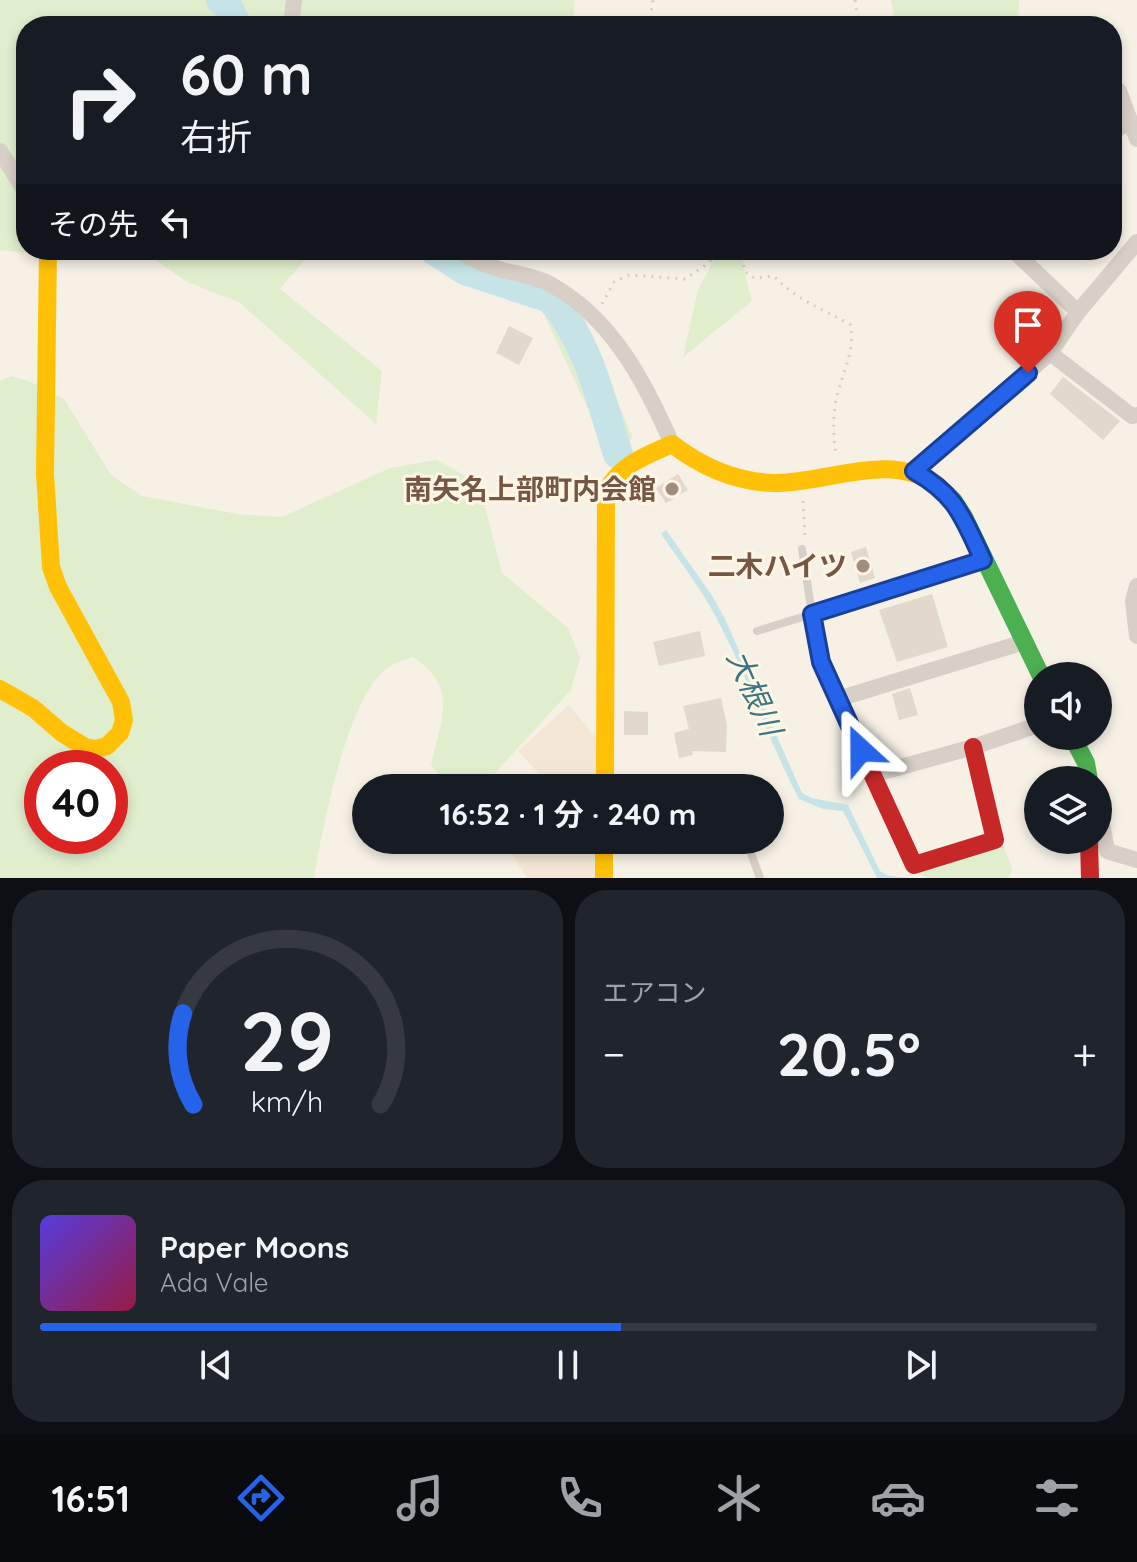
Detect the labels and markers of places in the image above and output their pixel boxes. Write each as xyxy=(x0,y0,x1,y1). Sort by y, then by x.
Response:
pin xyxy=(994,291,1062,373)
place label: 南矢名上部町内会館 xyxy=(404,471,656,506)
marker: 南矢名上部町内会館 xyxy=(663,480,681,498)
place label: 二木ハイツ xyxy=(708,548,847,583)
marker: 二木ハイツ xyxy=(854,557,872,575)

